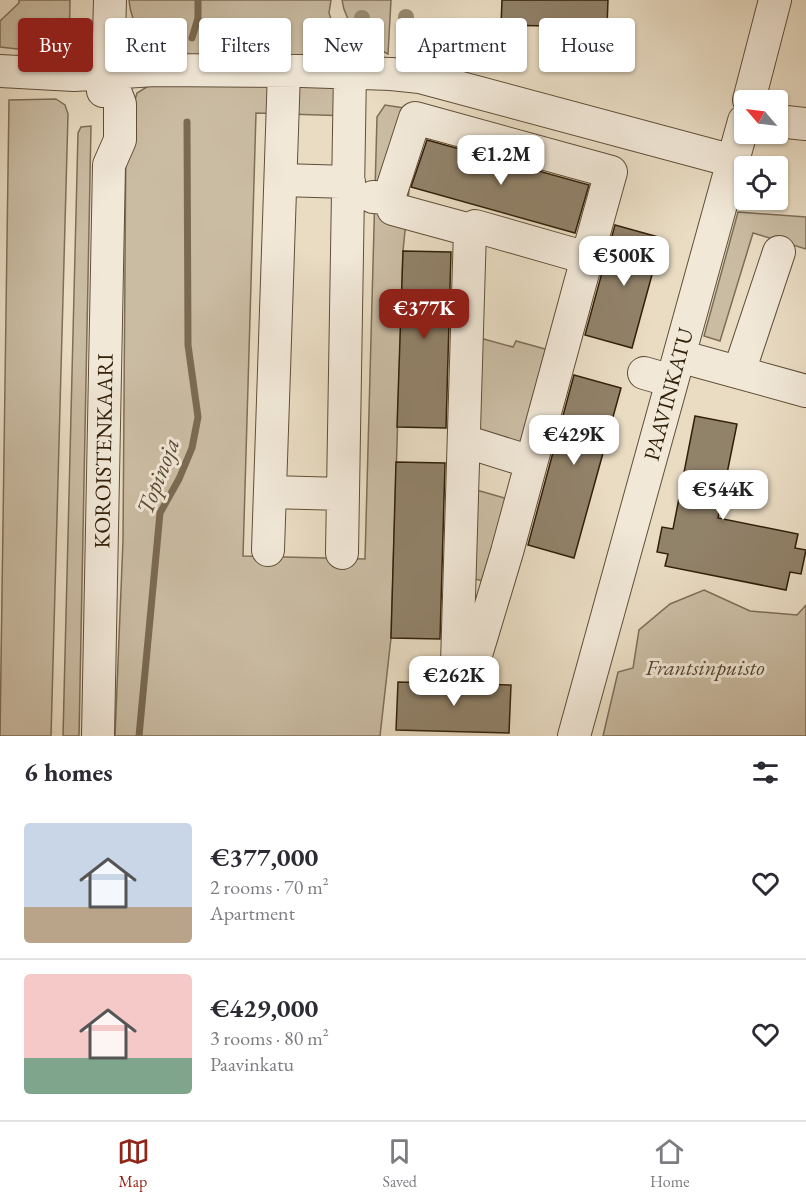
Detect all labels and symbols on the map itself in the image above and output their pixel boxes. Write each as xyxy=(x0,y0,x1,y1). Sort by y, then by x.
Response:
north arrow xyxy=(734,90,788,144)
pin: €1.2M xyxy=(459,135,543,186)
pin: €500K xyxy=(582,236,666,287)
pin: €377K xyxy=(382,289,466,340)
street label: PAAVINKATU xyxy=(637,324,700,464)
street label: KOROISTENKAARI xyxy=(87,353,120,549)
pin: €429K xyxy=(532,415,616,466)
water label: Topinoja xyxy=(129,433,186,518)
pin: €544K xyxy=(681,470,765,521)
park label: Frantsinpuisto xyxy=(644,653,765,682)
pin: €262K xyxy=(412,656,496,707)

